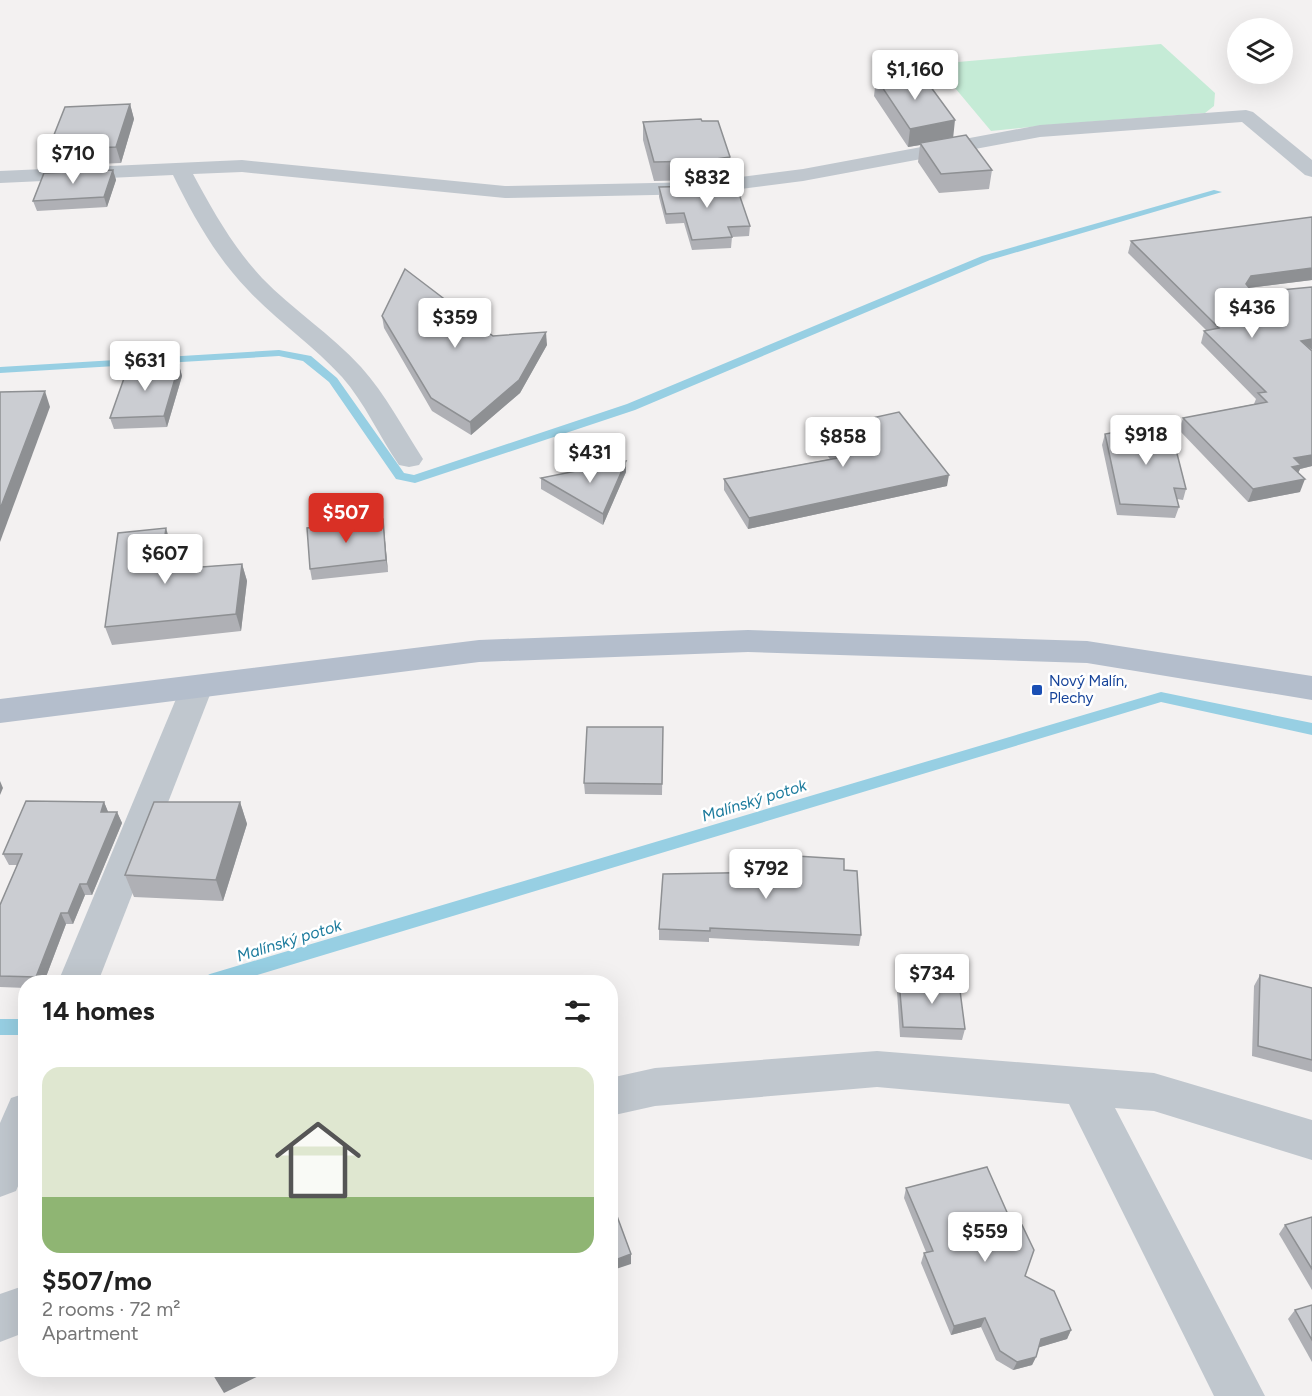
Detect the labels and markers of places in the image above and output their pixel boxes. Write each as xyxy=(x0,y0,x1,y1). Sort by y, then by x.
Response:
pin: $1,160 xyxy=(866,50,964,101)
pin: $710 xyxy=(37,134,109,185)
pin: $832 xyxy=(671,158,743,209)
pin: $436 xyxy=(1216,288,1288,339)
pin: $359 xyxy=(419,298,491,349)
pin: $631 xyxy=(109,341,181,392)
pin: $918 xyxy=(1110,415,1182,466)
pin: $858 xyxy=(807,417,879,468)
pin: $431 xyxy=(554,433,626,484)
pin: $507 xyxy=(310,493,382,544)
pin: $607 xyxy=(129,534,201,585)
place label: Nový Malín, Plechy xyxy=(1049,672,1127,707)
marker: Nový Malín, Plechy xyxy=(1030,683,1044,697)
pin: $792 xyxy=(730,849,802,900)
pin: $734 xyxy=(896,954,968,1005)
pin: $559 xyxy=(949,1212,1021,1263)

